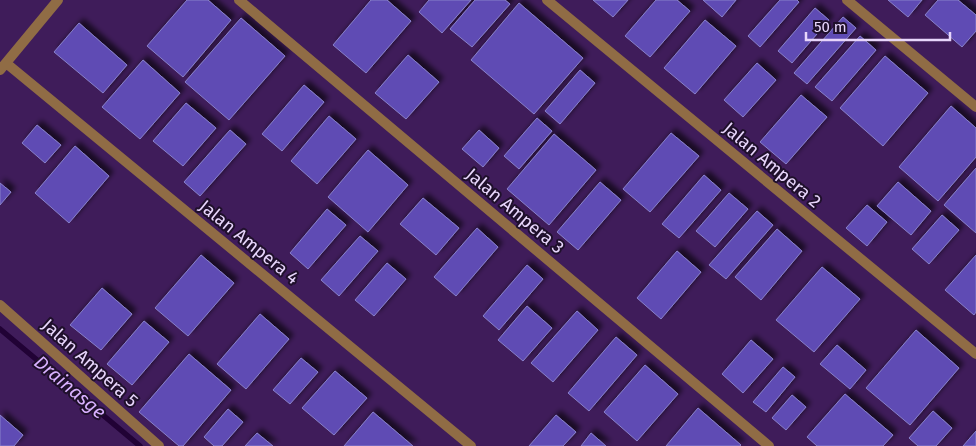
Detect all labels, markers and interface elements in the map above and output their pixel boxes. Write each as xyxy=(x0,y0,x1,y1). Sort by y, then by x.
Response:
scale bar xyxy=(806,10,950,42)
text: 50 m xyxy=(814,18,847,36)
street label: Jalan Ampera 2 xyxy=(718,118,826,213)
street label: Jalan Ampera 3 xyxy=(461,164,569,258)
street label: Jalan Ampera 4 xyxy=(195,195,304,289)
street label: Jalan Ampera 5 xyxy=(37,314,143,412)
water label: Drainasge xyxy=(30,350,111,424)

